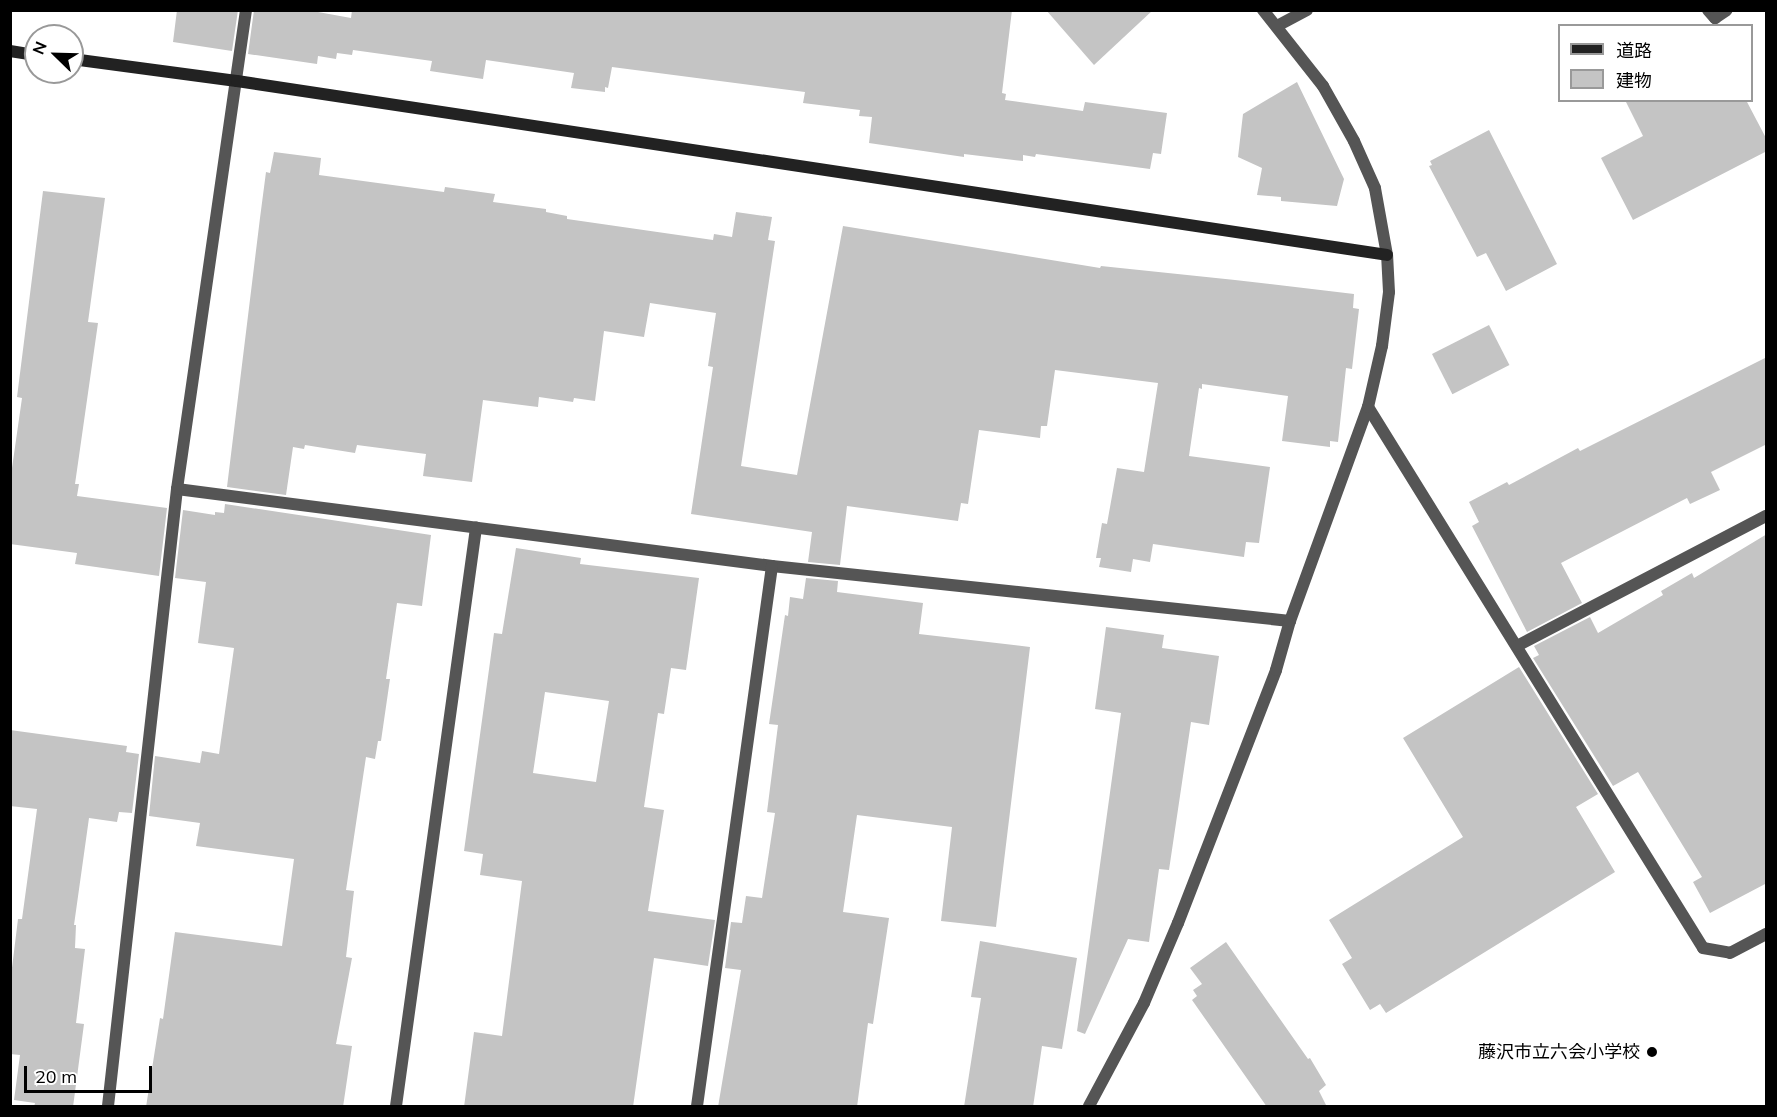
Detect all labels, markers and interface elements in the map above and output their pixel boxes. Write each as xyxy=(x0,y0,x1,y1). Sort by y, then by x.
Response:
north arrow xyxy=(24,24,84,84)
legend xyxy=(1558,24,1753,102)
text: N xyxy=(28,38,51,57)
text: 道路 xyxy=(1616,39,1652,62)
text: 建物 xyxy=(1616,69,1652,92)
place label: 藤沢市立六会小学校 xyxy=(1478,1041,1640,1063)
marker: 藤沢市立六会小学校 xyxy=(1645,1045,1659,1059)
scale bar xyxy=(27,1054,154,1092)
text: 20 m xyxy=(35,1065,77,1088)

